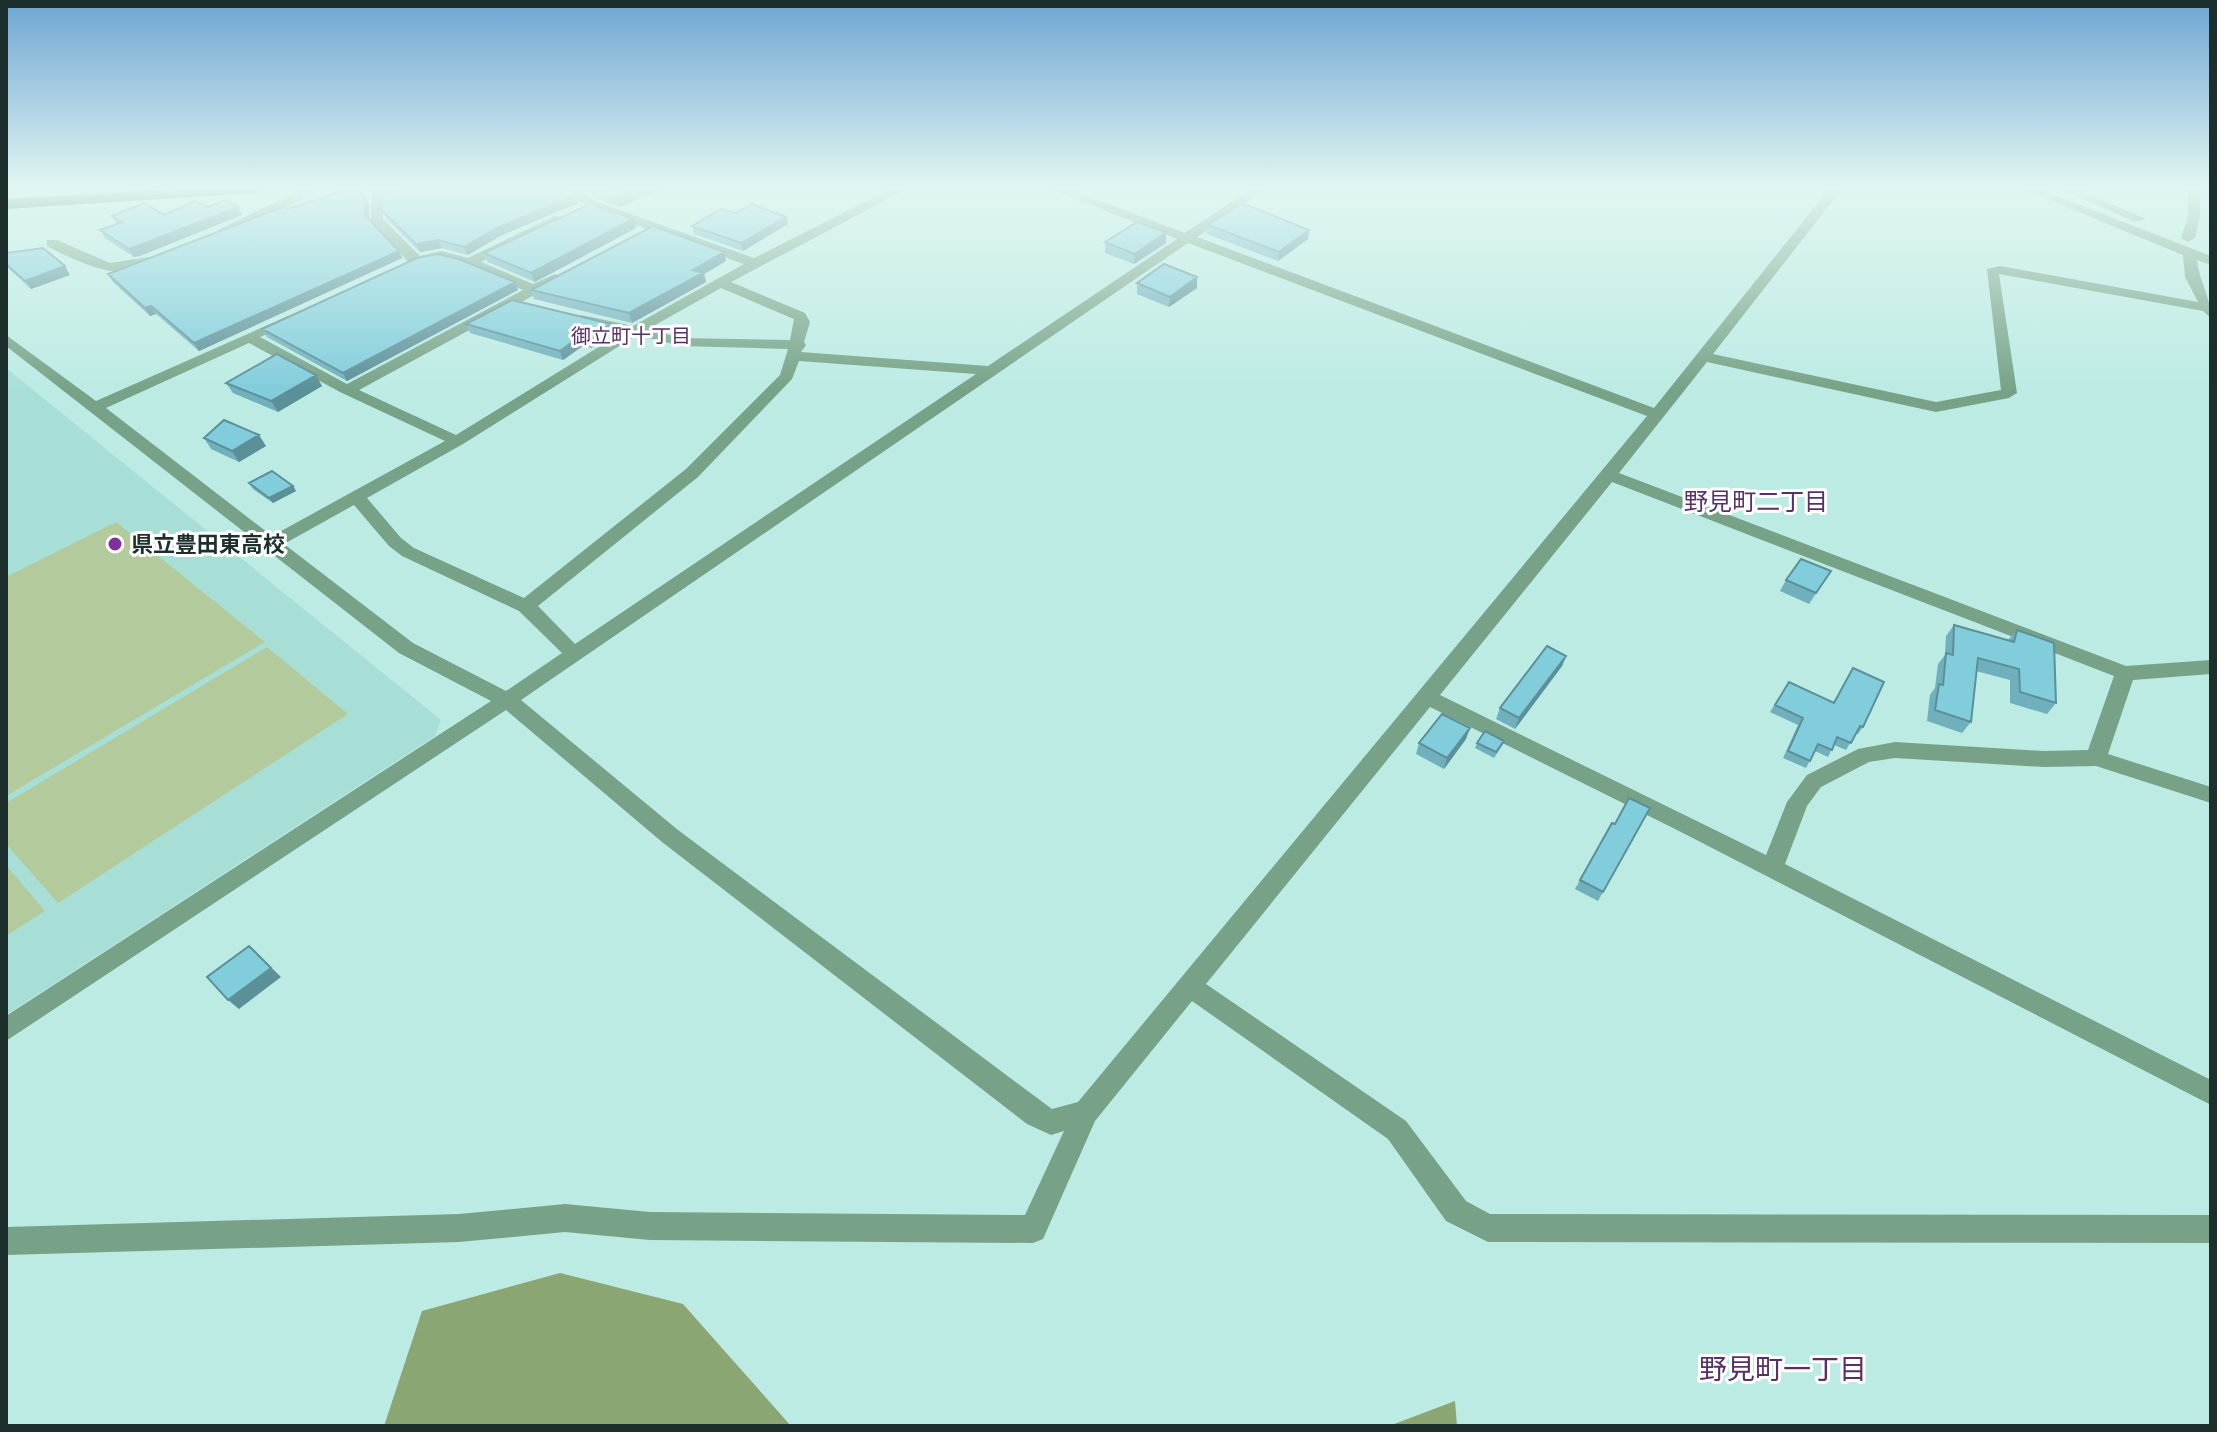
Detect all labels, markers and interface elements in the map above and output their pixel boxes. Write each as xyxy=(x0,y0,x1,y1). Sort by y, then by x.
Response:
district label: 御立町十丁目 xyxy=(571,323,691,348)
district label: 野見町二丁目 xyxy=(1684,486,1828,516)
place label: 県立豊田東高校 xyxy=(131,530,285,558)
marker: 県立豊田東高校 xyxy=(106,535,124,553)
district label: 野見町一丁目 xyxy=(1699,1351,1867,1386)

